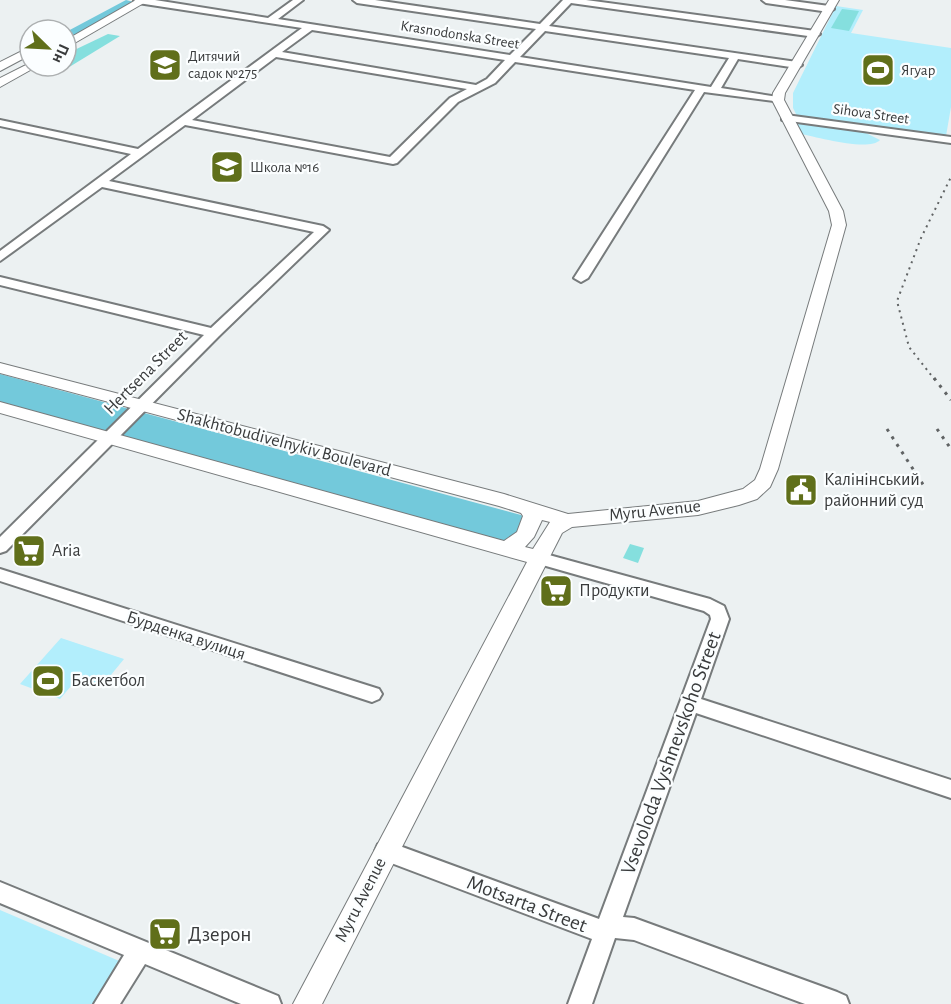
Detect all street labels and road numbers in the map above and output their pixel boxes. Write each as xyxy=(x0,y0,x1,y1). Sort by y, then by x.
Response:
street label: Krasnodonska Street xyxy=(400,18,521,52)
street label: Sihova Street xyxy=(832,101,910,127)
street label: Hertsena Street xyxy=(101,328,191,418)
street label: Shakhtobudivelnykiv Boulevard xyxy=(175,406,393,480)
street label: Myru Avenue xyxy=(608,497,702,525)
street label: Бурденка вулиця xyxy=(124,608,248,664)
street label: Vsevoloda Vyshnevskoho Street xyxy=(617,629,725,877)
street label: Myru Avenue xyxy=(332,855,390,945)
street label: Motsarta Street xyxy=(464,872,590,937)

